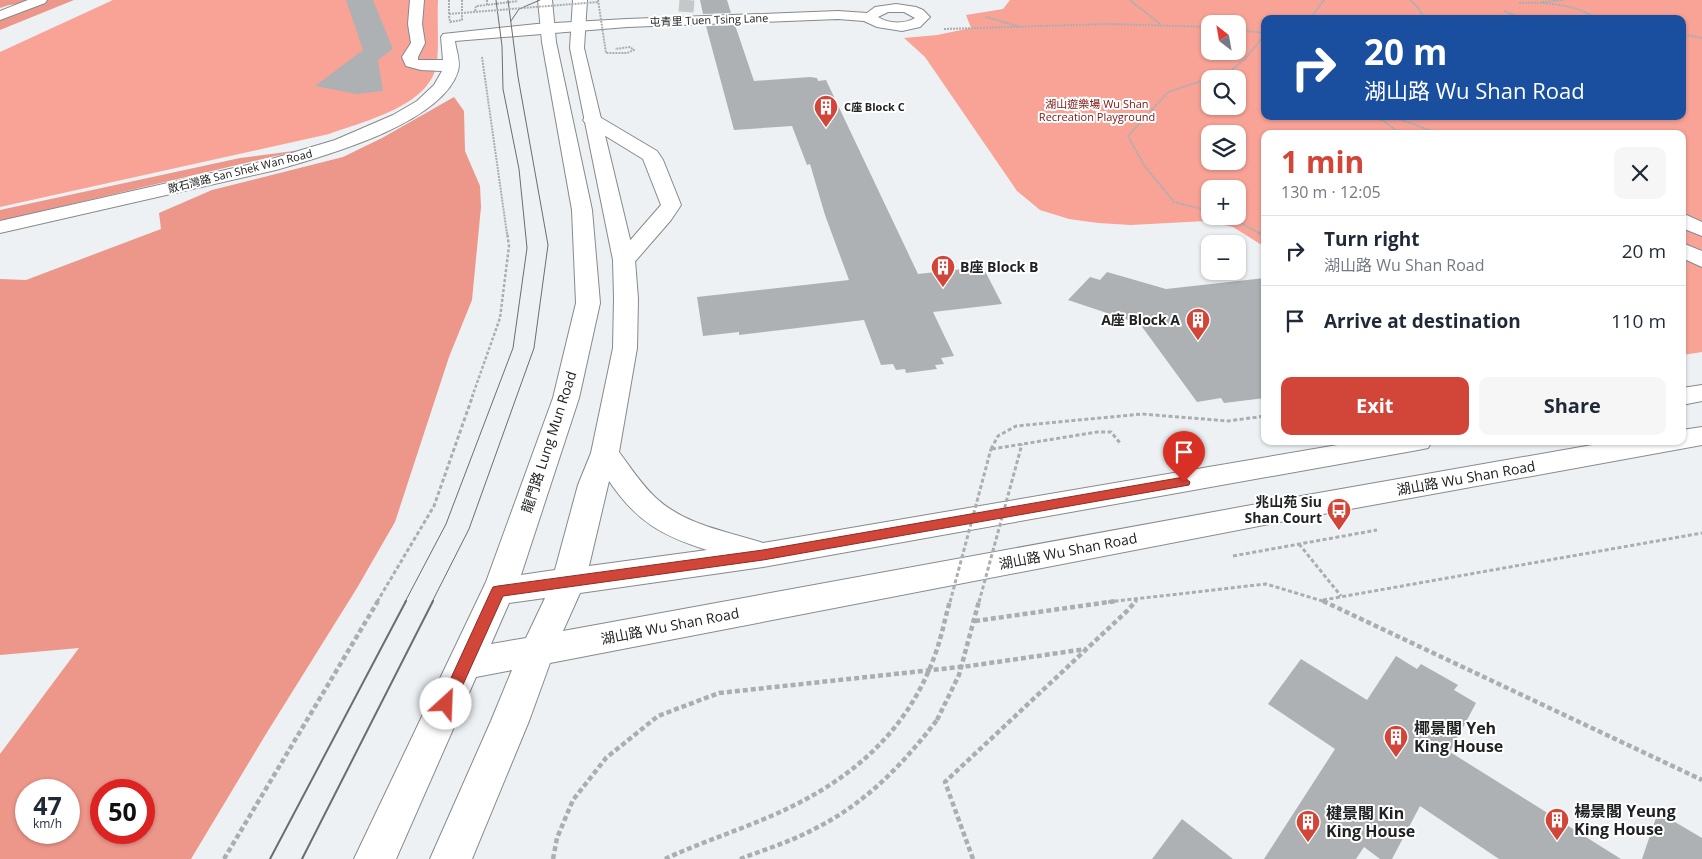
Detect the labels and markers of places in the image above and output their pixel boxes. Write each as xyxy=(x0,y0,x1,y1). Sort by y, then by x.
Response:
building icon: C座 Block C xyxy=(813,94,839,128)
place label: C座 Block C xyxy=(844,99,905,114)
building icon: B座 Block B xyxy=(930,254,956,288)
place label: B座 Block B xyxy=(960,257,1038,276)
building icon: A座 Block A xyxy=(1185,307,1211,341)
place label: A座 Block A xyxy=(1101,310,1180,329)
pin xyxy=(1163,431,1205,482)
place label: 兆山苑 Siu Shan Court xyxy=(1245,492,1322,527)
bus stop icon: 兆山苑 Siu Shan Court xyxy=(1326,497,1352,531)
place label: 椰景閣 Yeh King House xyxy=(1414,717,1503,757)
building icon: 椰景閣 Yeh King House xyxy=(1383,724,1409,758)
place label: 楊景閣 Yeung King House xyxy=(1574,800,1676,840)
place label: 楗景閣 Kin King House xyxy=(1326,802,1415,842)
building icon: 楊景閣 Yeung King House xyxy=(1544,807,1570,841)
building icon: 楗景閣 Kin King House xyxy=(1295,809,1321,843)

